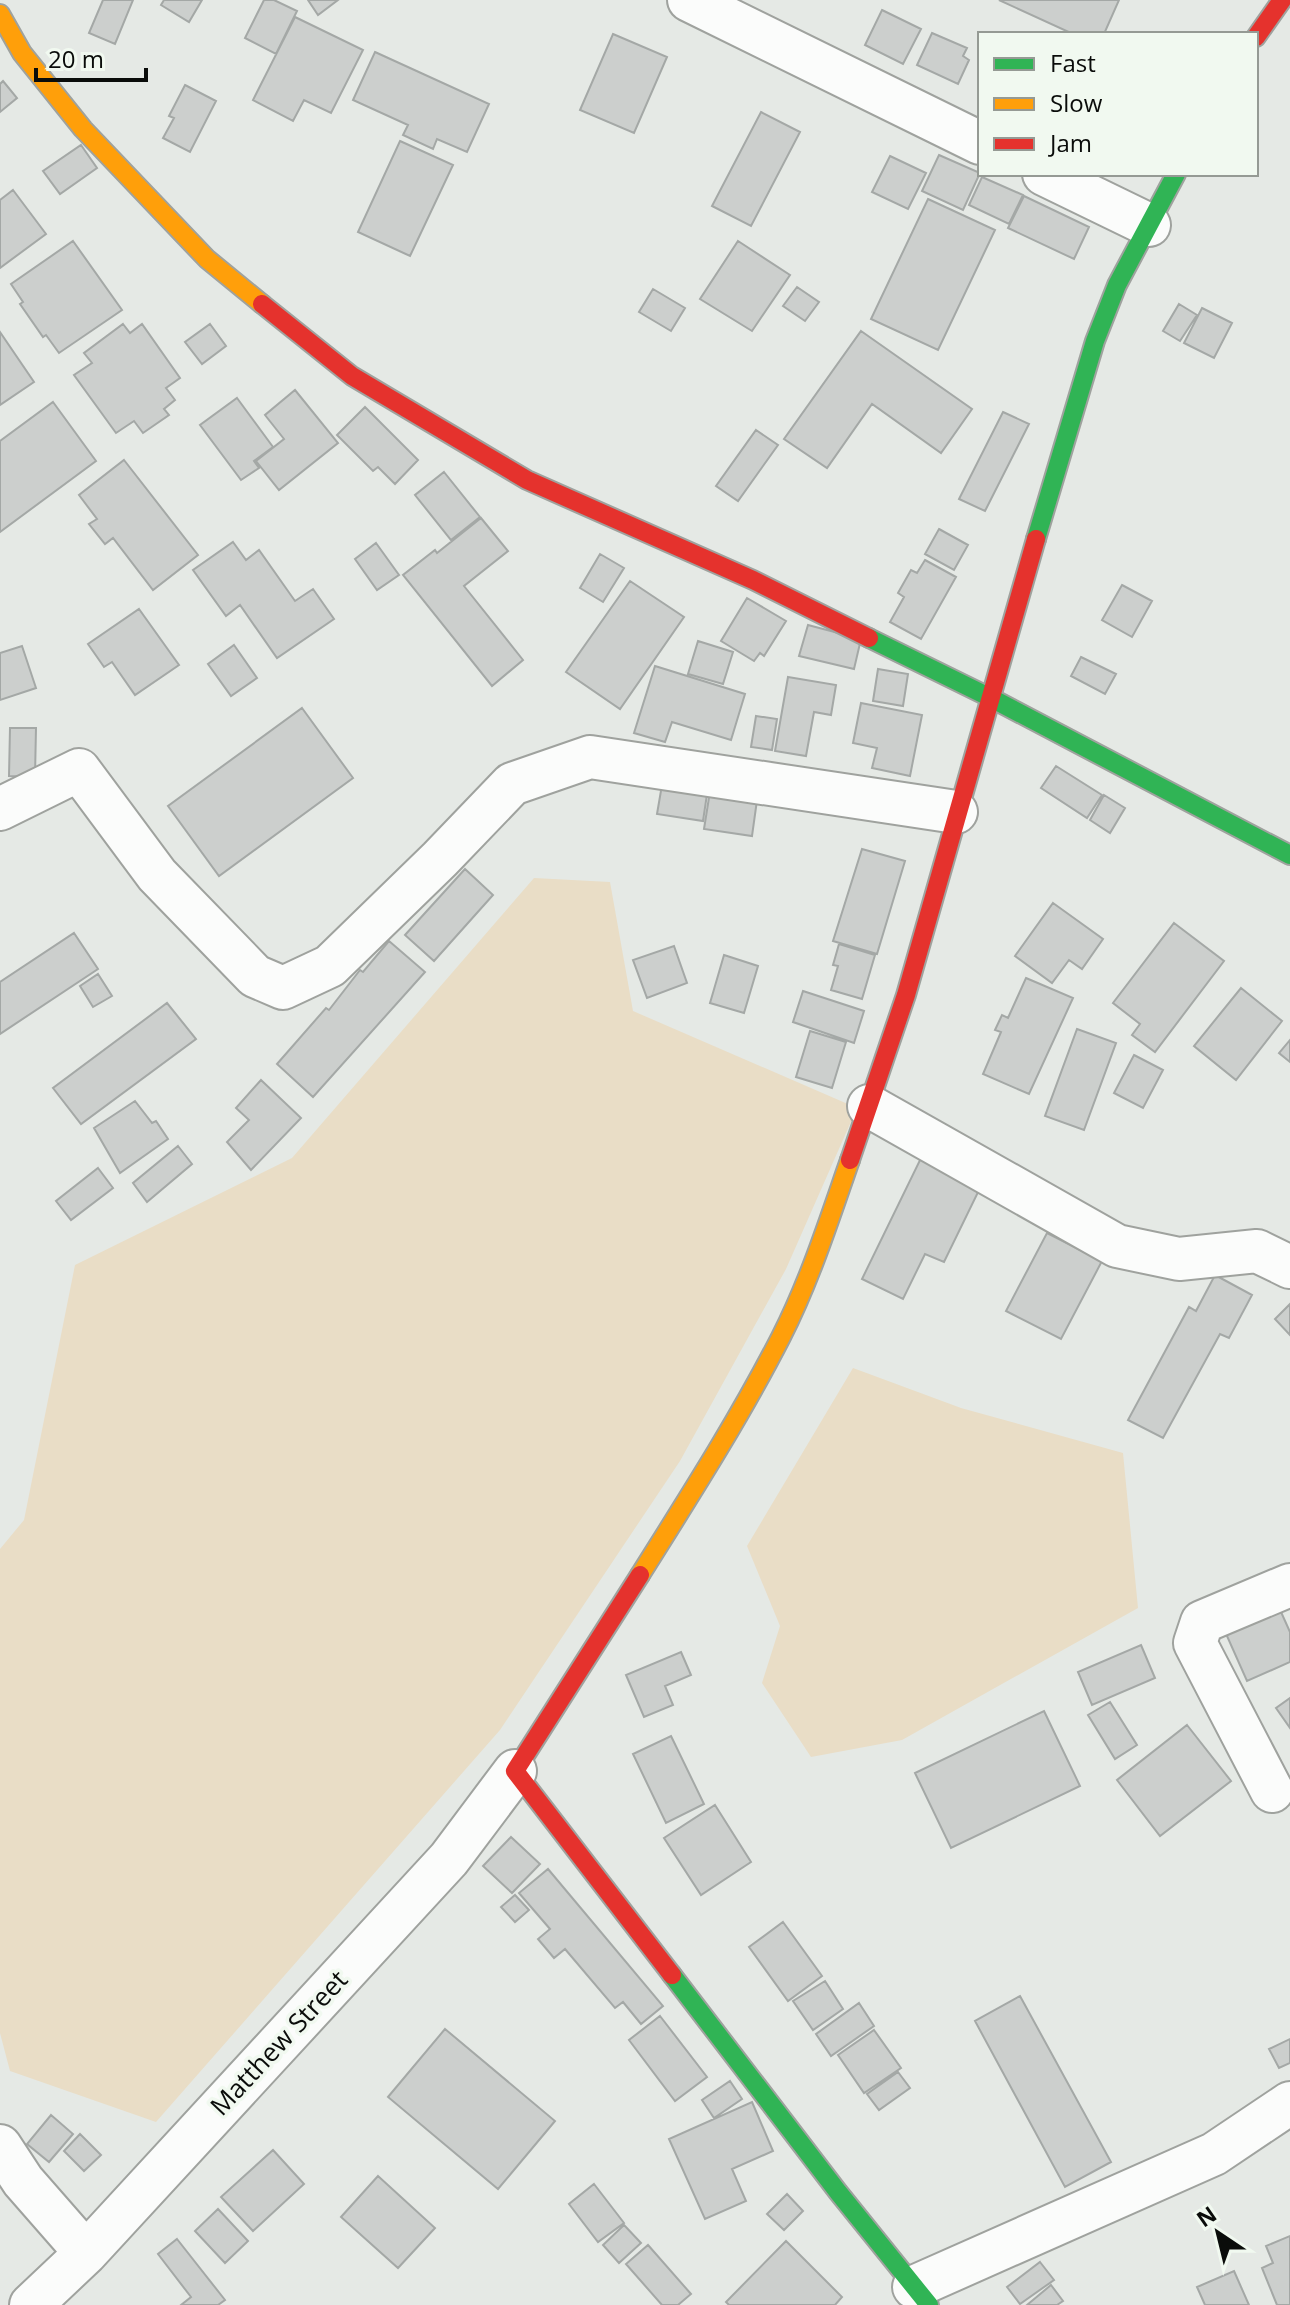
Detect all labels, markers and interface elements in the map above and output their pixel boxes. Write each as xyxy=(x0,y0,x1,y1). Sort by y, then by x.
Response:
scale bar xyxy=(36,32,146,82)
legend xyxy=(978,32,1258,176)
text: 20 m xyxy=(48,42,104,75)
text: Fast xyxy=(1050,46,1096,79)
text: Slow xyxy=(1050,86,1103,119)
text: Jam xyxy=(1048,126,1092,159)
street label: Matthew Street xyxy=(202,1962,355,2123)
north arrow xyxy=(1178,2193,1258,2273)
text: N xyxy=(1190,2198,1222,2233)

